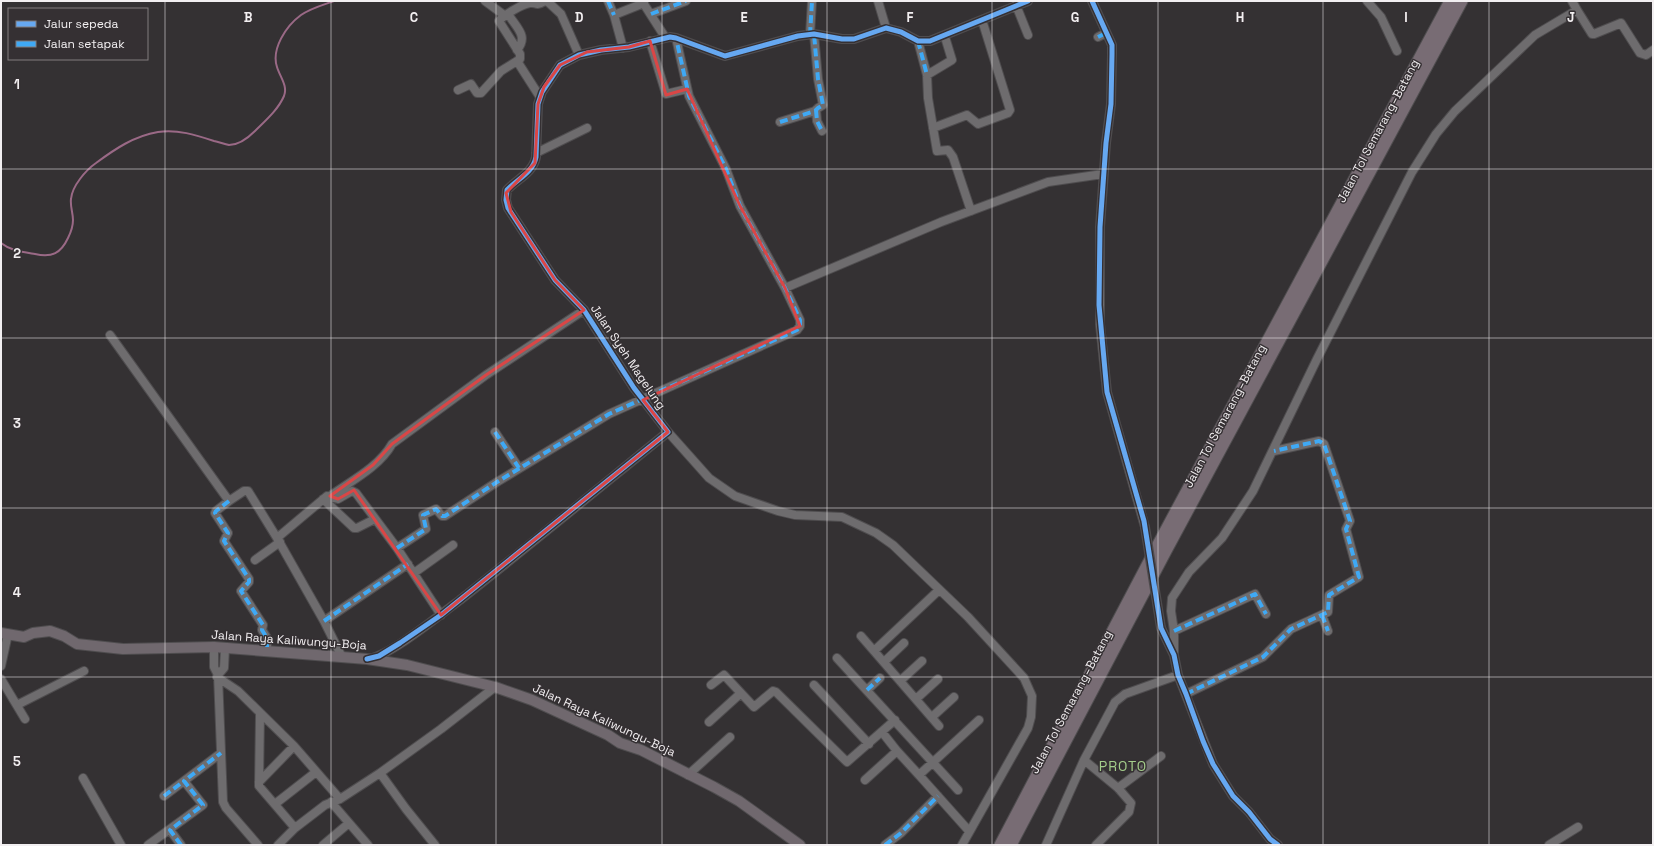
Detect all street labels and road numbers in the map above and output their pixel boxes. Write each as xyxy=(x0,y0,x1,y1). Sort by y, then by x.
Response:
street label: Jalan Tol Semarang–Batang xyxy=(1333,57,1423,205)
street label: Jalan Syeh Magelung xyxy=(587,301,669,413)
street label: Jalan Tol Semarang–Batang xyxy=(1180,342,1270,490)
street label: Jalan Raya Kaliwungu-Boja xyxy=(211,627,367,653)
street label: Jalan Tol Semarang–Batang xyxy=(1026,628,1116,776)
street label: Jalan Raya Kaliwungu-Boja xyxy=(530,680,678,760)

